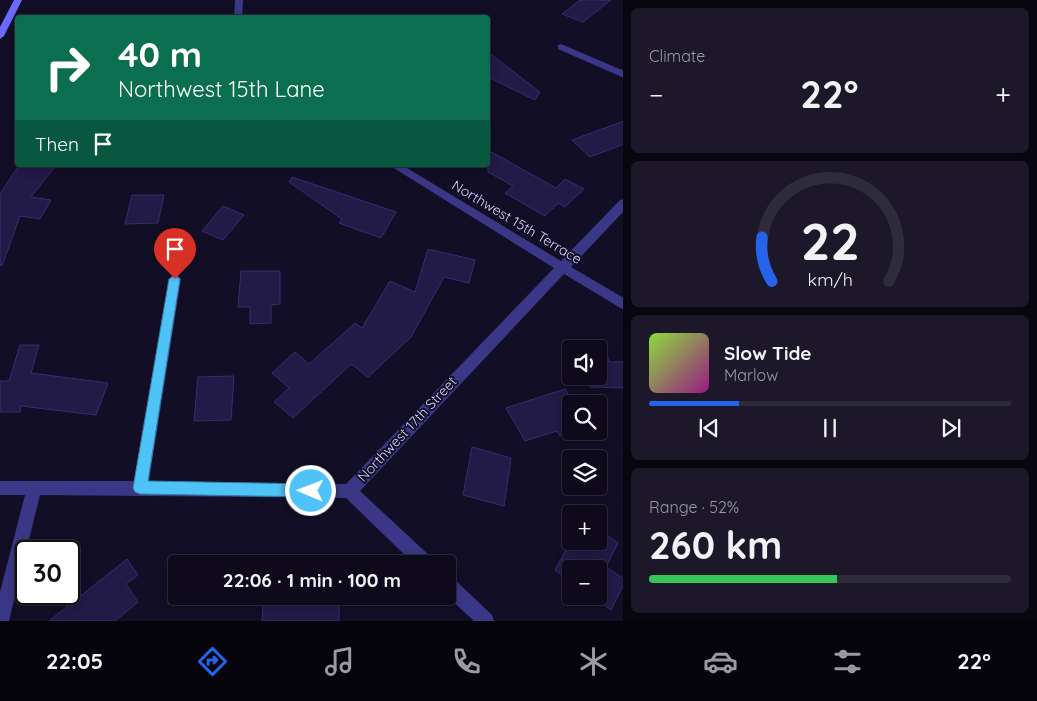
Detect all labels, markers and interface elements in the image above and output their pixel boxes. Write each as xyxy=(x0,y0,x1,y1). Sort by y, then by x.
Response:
text: 40 m xyxy=(118,32,202,76)
icon: right xyxy=(35,35,100,100)
text: Climate xyxy=(649,46,705,66)
text: 22° xyxy=(800,70,858,118)
text: Northwest 15th Lane xyxy=(118,75,325,103)
text: − xyxy=(649,77,664,112)
text: + xyxy=(995,77,1011,112)
icon: arrive xyxy=(89,130,117,158)
text: Then xyxy=(35,132,79,156)
street label: Northwest 15th Terrace xyxy=(449,176,585,268)
text: 22 xyxy=(800,208,860,273)
pin xyxy=(154,228,196,279)
icon: arrive xyxy=(161,235,189,263)
text: km/h xyxy=(807,268,853,290)
map controls xyxy=(562,340,607,605)
button: sound xyxy=(562,340,607,385)
text: Slow Tide xyxy=(724,341,812,365)
text: Marlow xyxy=(724,365,778,385)
street label: Northwest 17th Street xyxy=(354,372,461,485)
button: search xyxy=(562,395,607,440)
icon: previous xyxy=(695,414,723,442)
icon: pause xyxy=(816,414,844,442)
icon: next xyxy=(937,414,965,442)
button: layers xyxy=(562,450,607,495)
position arrow xyxy=(284,464,336,516)
text: Range · 52% xyxy=(649,497,739,517)
button: + xyxy=(562,505,607,550)
text: 260 km xyxy=(649,521,782,569)
speed limit sign: 30 xyxy=(15,540,80,605)
button: − xyxy=(562,560,607,605)
text: 22:06 · 1 min · 100 m xyxy=(223,568,401,592)
icon: directions xyxy=(195,644,230,679)
icon: music xyxy=(322,644,357,679)
icon: phone xyxy=(449,644,484,679)
icon: climate xyxy=(576,644,611,679)
icon: car xyxy=(703,644,738,679)
icon: filters xyxy=(830,644,865,679)
text: 22:05 xyxy=(46,647,103,675)
text: 22° xyxy=(957,647,991,675)

